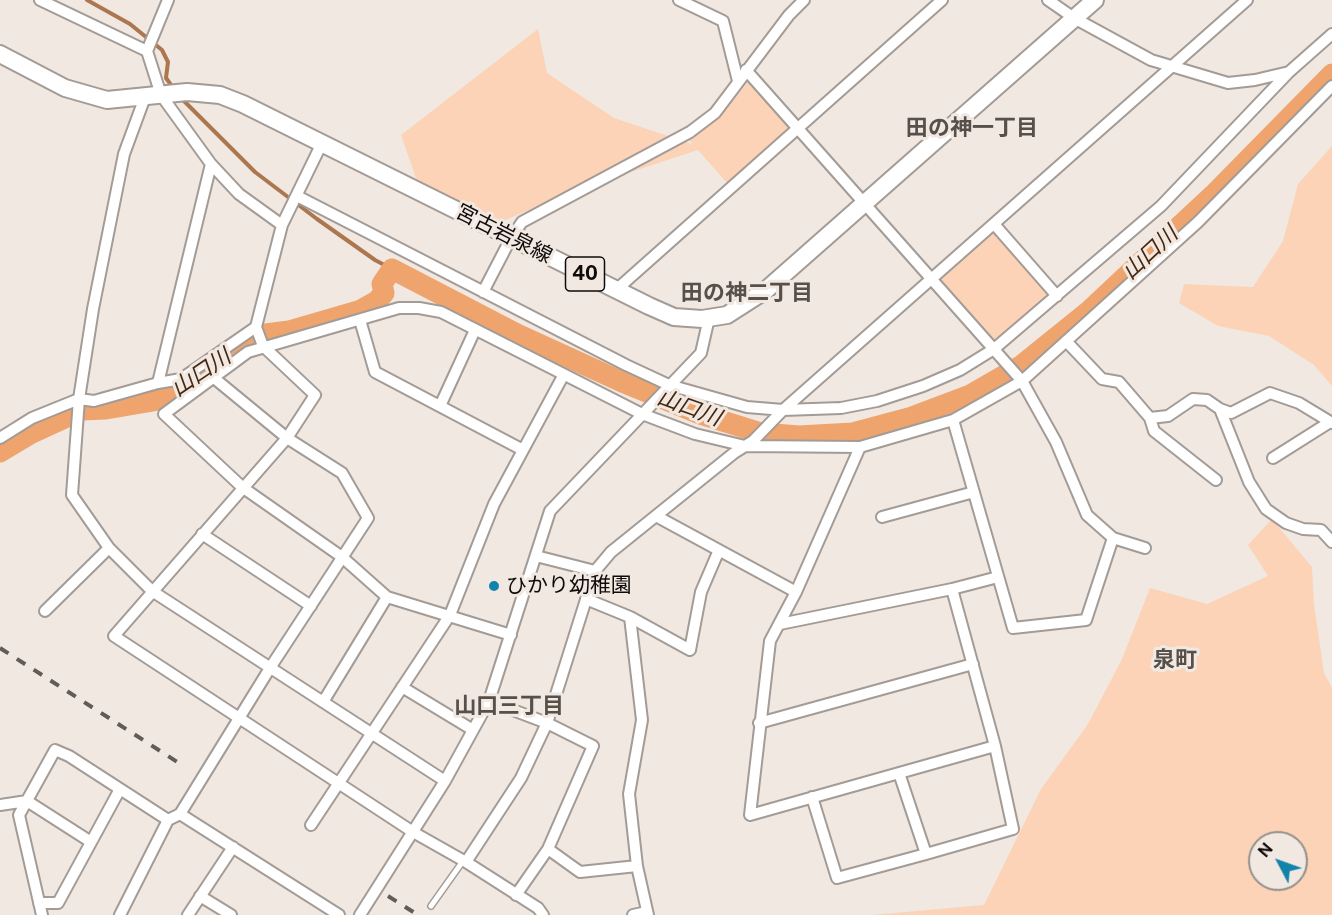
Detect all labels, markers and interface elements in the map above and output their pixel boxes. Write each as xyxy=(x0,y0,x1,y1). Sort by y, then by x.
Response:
district label: 田の神一丁目 xyxy=(906,115,1038,141)
street label: 宮古岩泉線 xyxy=(452,199,556,269)
water label: 山口川 xyxy=(1117,221,1183,285)
road number: 40 xyxy=(566,257,604,291)
district label: 田の神二丁目 xyxy=(681,280,813,306)
water label: 山口川 xyxy=(166,344,236,402)
water label: 山口川 xyxy=(653,384,725,432)
place label: ひかり幼稚園 xyxy=(506,573,632,599)
marker: ひかり幼稚園 xyxy=(487,579,501,593)
district label: 泉町 xyxy=(1153,647,1197,673)
district label: 山口三丁目 xyxy=(454,693,564,719)
north arrow xyxy=(1248,831,1308,891)
text: N xyxy=(1254,839,1277,861)

